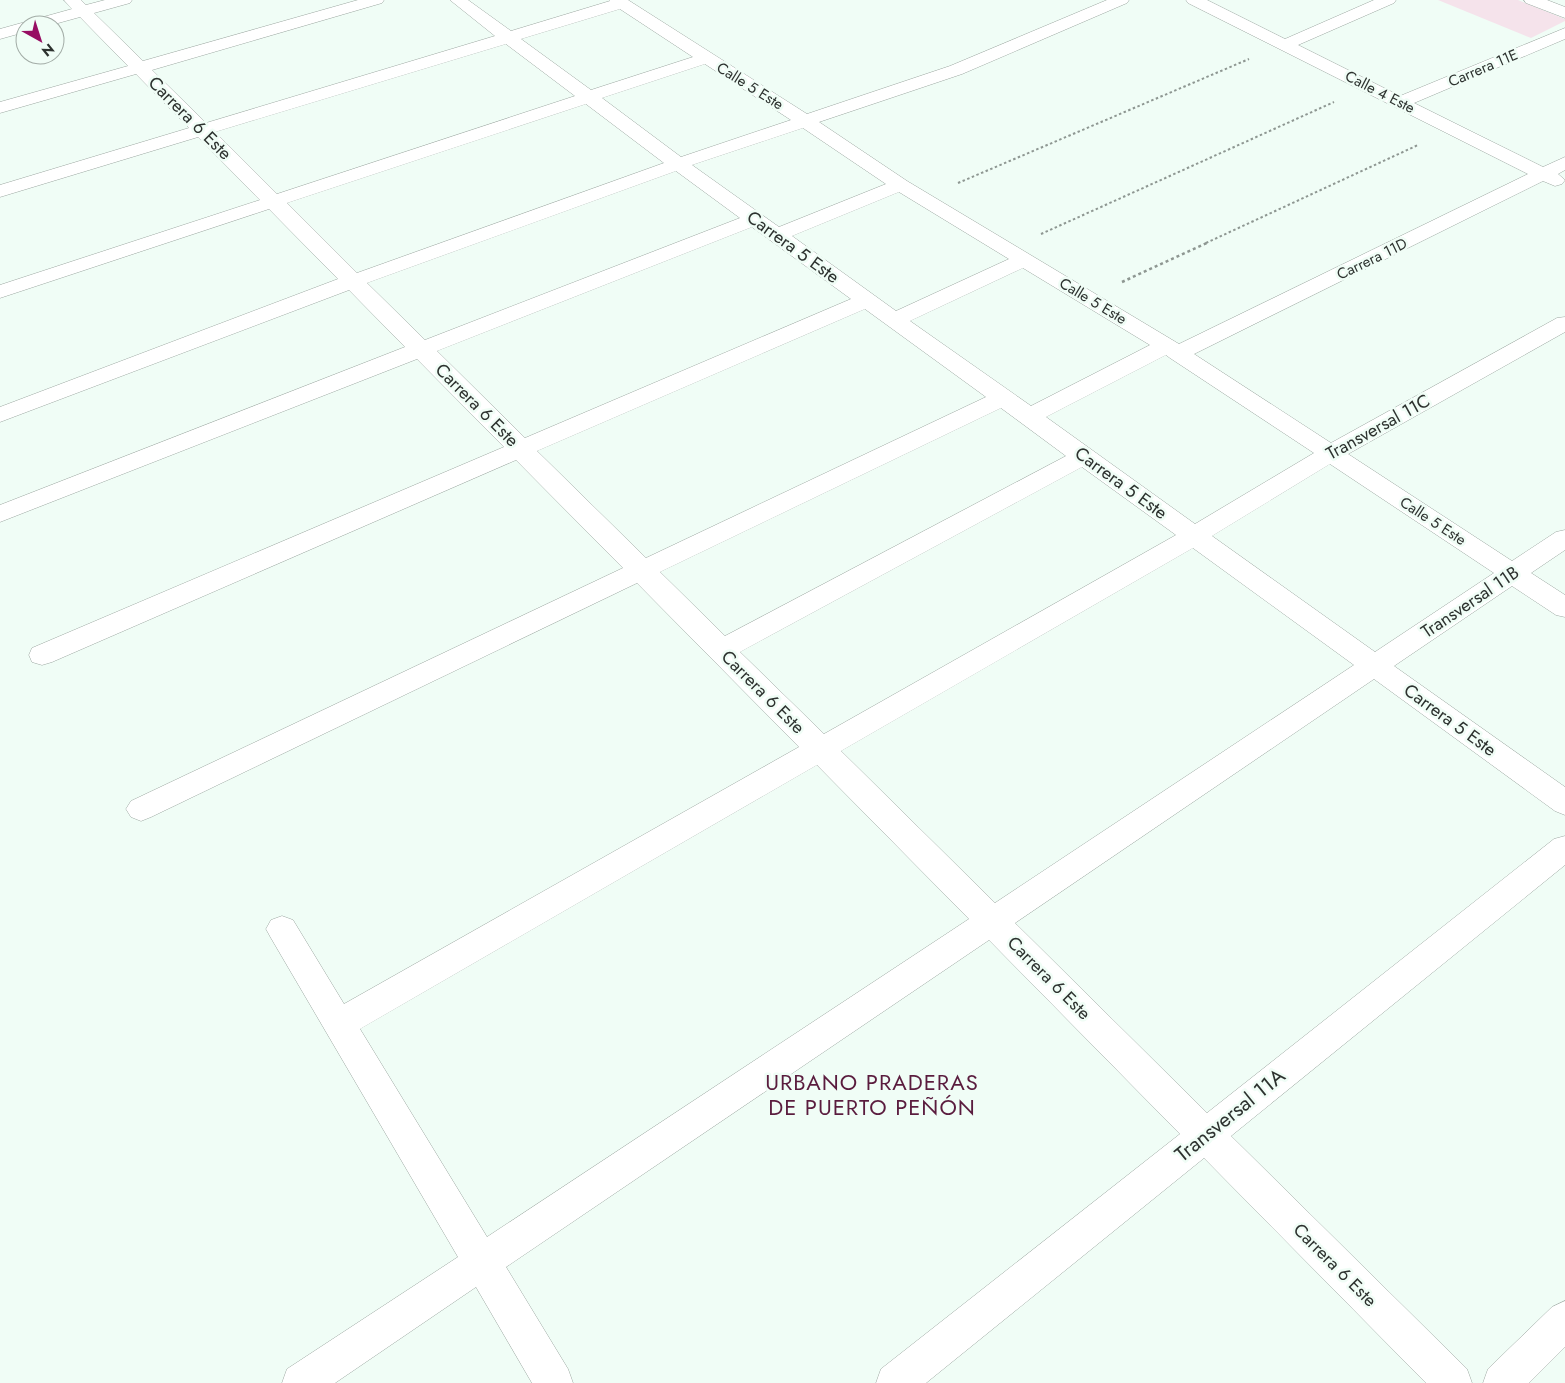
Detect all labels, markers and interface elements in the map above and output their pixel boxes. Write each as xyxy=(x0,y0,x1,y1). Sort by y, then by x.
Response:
north arrow xyxy=(15,15,65,65)
text: N xyxy=(38,39,59,61)
street label: Carrera 11E xyxy=(1445,43,1521,93)
street label: Calle 5 Este xyxy=(712,57,788,115)
street label: Calle 4 Este xyxy=(1341,65,1419,119)
street label: Carrera 6 Este xyxy=(142,70,238,166)
street label: Carrera 5 Este xyxy=(741,204,845,290)
street label: Carrera 11D xyxy=(1333,232,1411,286)
street label: Calle 5 Este xyxy=(1055,272,1131,330)
street label: Carrera 6 Este xyxy=(429,357,525,453)
street label: Transversal 11C xyxy=(1321,388,1435,466)
street label: Carrera 5 Este xyxy=(1069,440,1173,526)
street label: Calle 5 Este xyxy=(1395,491,1471,551)
street label: Transversal 11B xyxy=(1416,560,1524,644)
street label: Carrera 6 Este xyxy=(715,644,811,740)
street label: Carrera 5 Este xyxy=(1398,677,1502,763)
street label: Carrera 6 Este xyxy=(1001,930,1097,1026)
street label: Transversal 11A xyxy=(1168,1061,1292,1169)
district label: URBANO PRADERAS DE PUERTO PEÑÓN xyxy=(765,1066,979,1123)
street label: Carrera 6 Este xyxy=(1287,1217,1383,1313)

